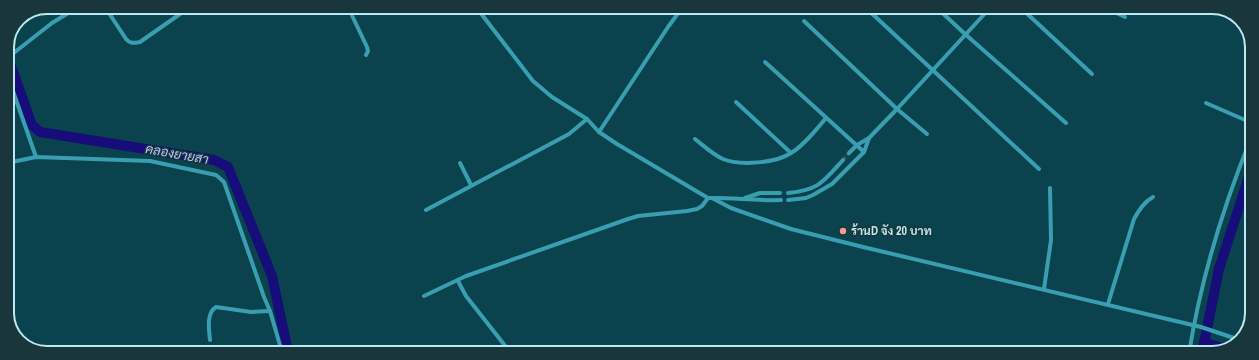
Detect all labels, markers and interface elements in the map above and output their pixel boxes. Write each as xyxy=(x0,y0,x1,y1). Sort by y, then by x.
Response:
water label: คลองยายสา xyxy=(144,140,210,168)
place label: ร้านD จัง 20 บาท xyxy=(851,223,932,239)
marker: ร้านD จัง 20 บาท xyxy=(838,226,848,236)

